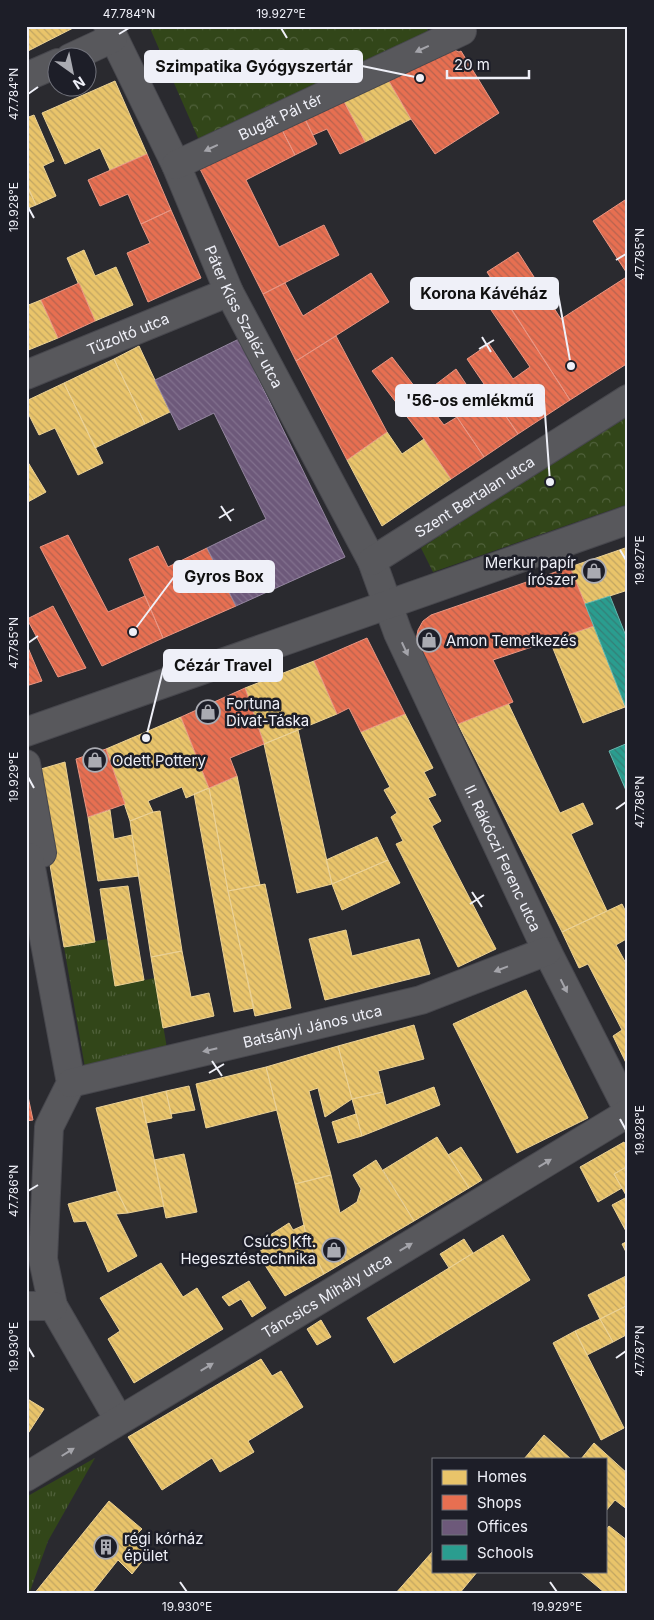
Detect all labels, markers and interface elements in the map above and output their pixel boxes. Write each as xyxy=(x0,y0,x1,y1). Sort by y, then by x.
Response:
text: 47.784°N xyxy=(103,6,155,21)
text: 19.927°E xyxy=(256,6,306,21)
one-way arrow xyxy=(415,46,429,54)
north arrow xyxy=(48,48,98,98)
scale bar xyxy=(447,48,529,80)
callout: Szimpatika Gyógyszertár xyxy=(145,51,362,82)
text: 20 m xyxy=(454,55,490,74)
text: Szimpatika Gyógyszertár xyxy=(155,56,353,76)
text: 47.784°N xyxy=(6,68,21,120)
text: N xyxy=(70,73,88,93)
street label: Bugát Pál tér xyxy=(235,88,325,144)
one-way arrow xyxy=(204,144,218,152)
text: 19.928°E xyxy=(6,182,21,232)
text: 47.785°N xyxy=(632,228,647,280)
street label: Páter Kiss Szaléz utca xyxy=(201,242,288,391)
callout: Korona Kávéház xyxy=(411,278,558,309)
text: Korona Kávéház xyxy=(420,283,548,303)
street label: Tűzoltó utca xyxy=(84,308,172,359)
callout: '56-os emlékmű xyxy=(396,385,544,416)
text: '56-os emlékmű xyxy=(406,390,534,410)
street label: Szent Bertalan utca xyxy=(411,451,538,541)
text: 19.927°E xyxy=(632,535,647,585)
place label: Merkur papír írószer xyxy=(485,553,576,589)
shop icon: Merkur papír írószer xyxy=(581,558,607,584)
callout: Gyros Box xyxy=(174,561,274,592)
text: Gyros Box xyxy=(184,566,264,586)
text: 47.785°N xyxy=(6,617,21,669)
shop icon: Amon Temetkezés xyxy=(416,627,442,653)
place label: Amon Temetkezés xyxy=(446,631,577,650)
one-way arrow xyxy=(401,642,409,656)
callout: Cézár Travel xyxy=(164,650,282,681)
text: Cézár Travel xyxy=(174,655,272,675)
place label: Fortuna Divat-Táska xyxy=(226,694,309,730)
shop icon: Fortuna Divat-Táska xyxy=(195,699,221,725)
shop icon: Odett Pottery xyxy=(82,747,108,773)
place label: Odett Pottery xyxy=(112,751,206,770)
text: 19.929°E xyxy=(6,752,21,802)
text: 47.786°N xyxy=(632,776,647,828)
street label: II. Rákóczi Ferenc utca xyxy=(461,782,546,934)
one-way arrow xyxy=(493,965,508,973)
one-way arrow xyxy=(560,978,568,993)
street label: Batsányi János utca xyxy=(241,1000,384,1051)
one-way arrow xyxy=(203,1046,218,1054)
text: 19.928°E xyxy=(632,1105,647,1155)
one-way arrow xyxy=(538,1159,551,1168)
text: 47.786°N xyxy=(6,1165,21,1217)
place label: Csúcs Kft. Hegesztéstechnika xyxy=(180,1232,316,1268)
shop icon: Csúcs Kft. Hegesztéstechnika xyxy=(321,1237,347,1263)
one-way arrow xyxy=(399,1243,412,1252)
street label: Táncsics Mihály utca xyxy=(258,1249,395,1342)
text: 19.930°E xyxy=(6,1322,21,1372)
text: 47.787°N xyxy=(632,1325,647,1377)
one-way arrow xyxy=(200,1363,213,1372)
one-way arrow xyxy=(61,1447,74,1456)
legend xyxy=(432,1458,606,1572)
text: Homes xyxy=(477,1467,527,1486)
text: Shops xyxy=(477,1493,522,1512)
text: Offices xyxy=(477,1517,528,1536)
place label: régi kórház épület xyxy=(124,1529,204,1565)
building icon: régi kórház épület xyxy=(93,1534,119,1560)
text: Schools xyxy=(477,1543,534,1562)
text: 19.930°E xyxy=(162,1599,212,1614)
text: 19.929°E xyxy=(532,1599,582,1614)

